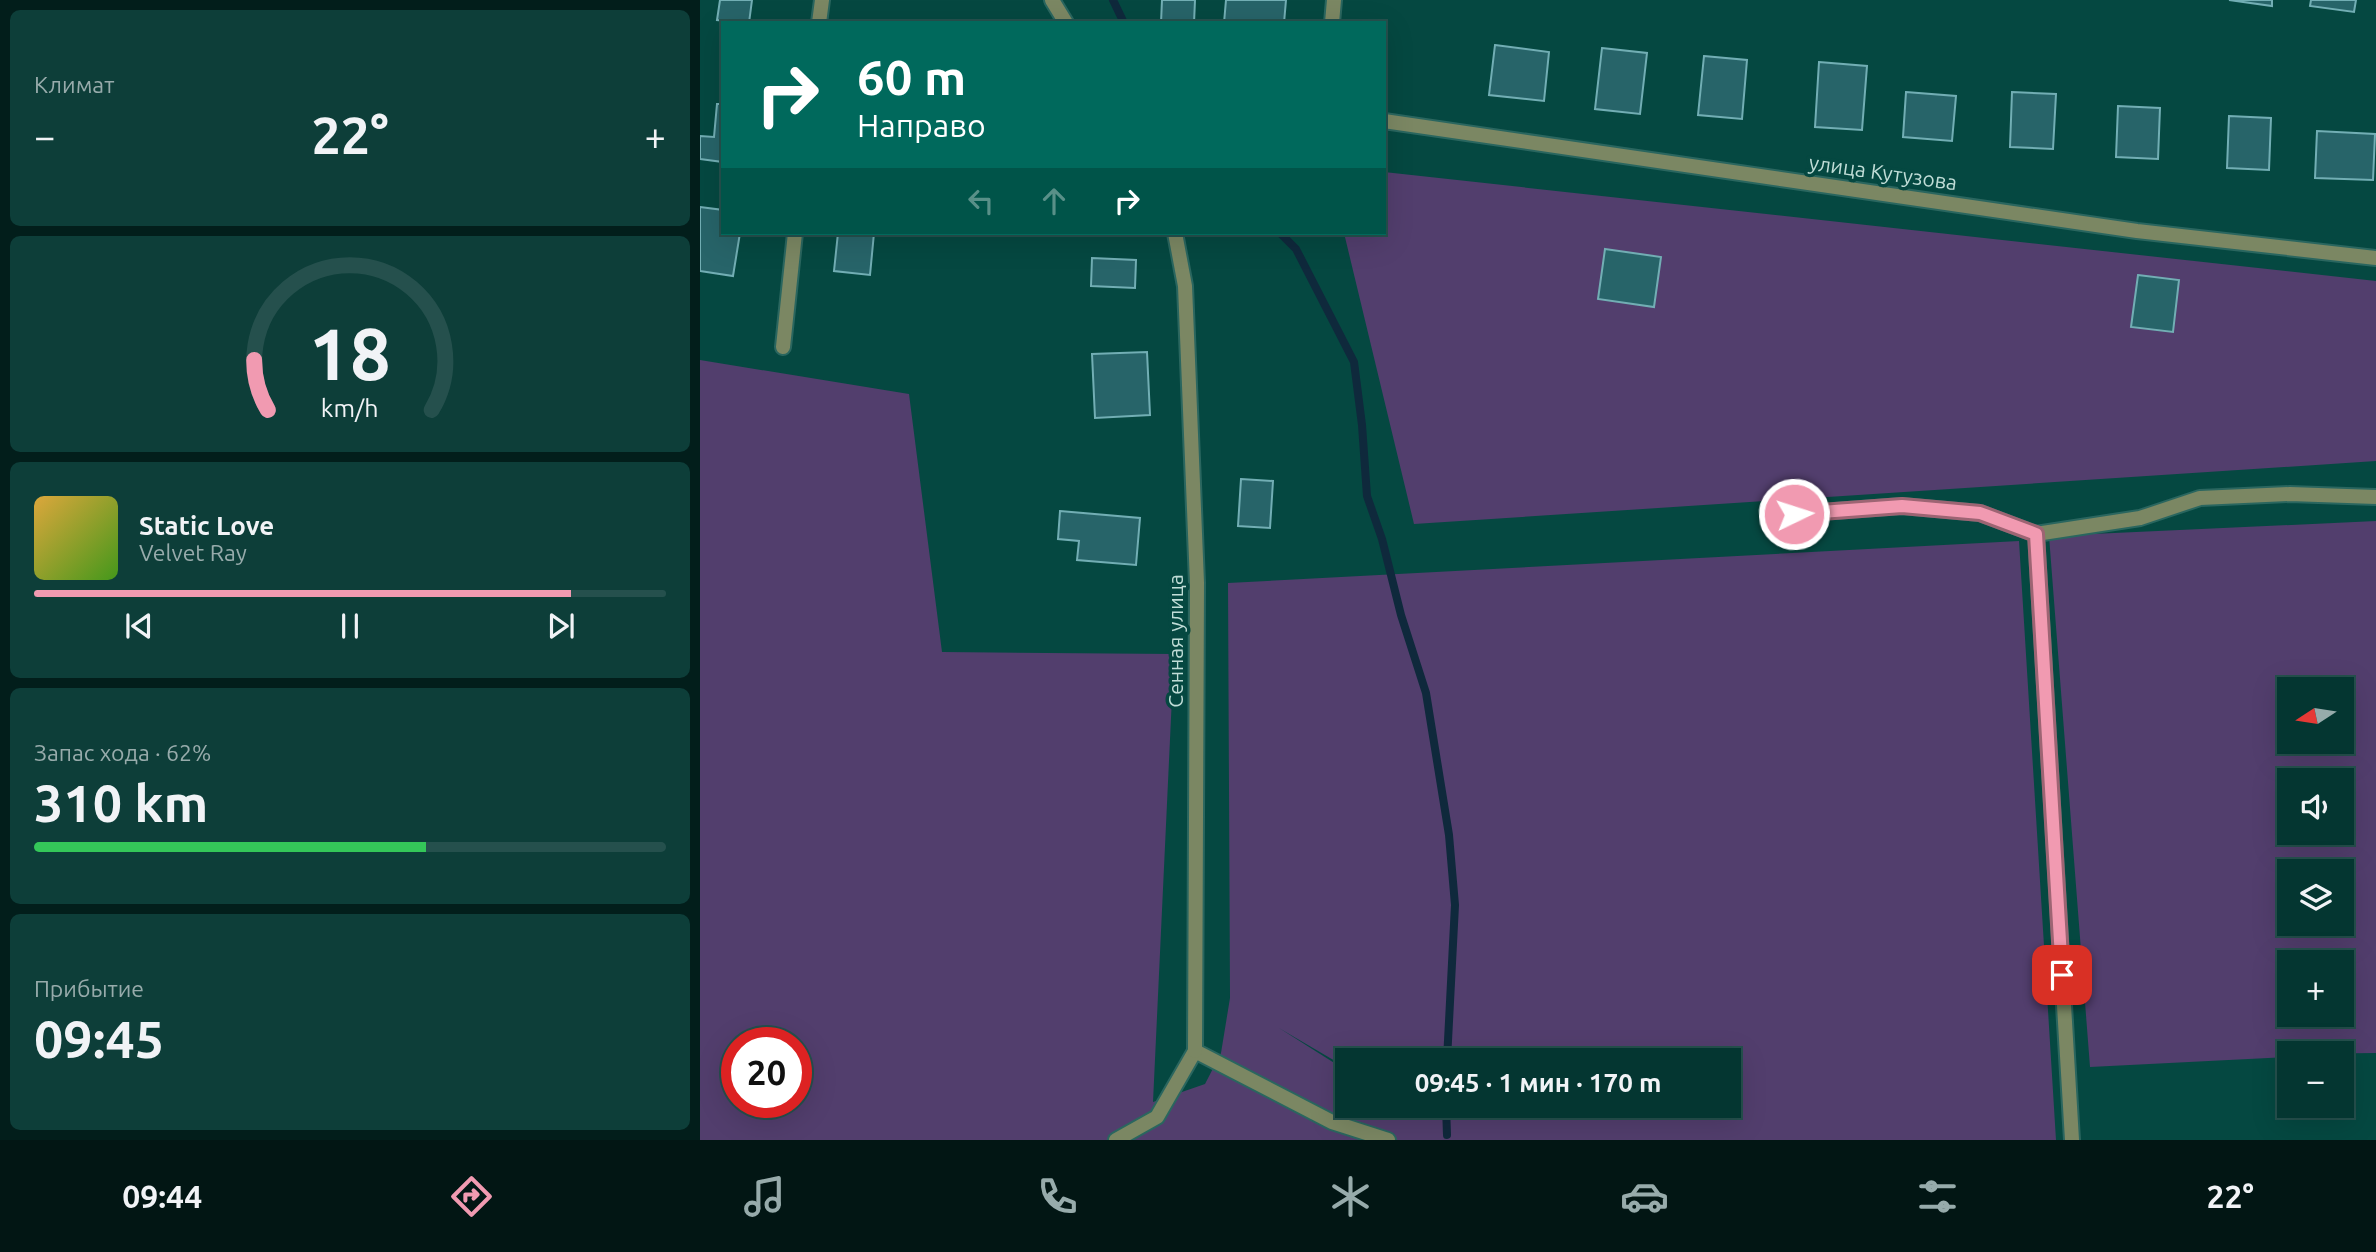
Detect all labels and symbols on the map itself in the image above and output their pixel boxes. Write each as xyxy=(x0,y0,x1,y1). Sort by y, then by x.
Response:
street label: улица Кутузова xyxy=(1807,150,1959,194)
position arrow xyxy=(1757,477,1831,551)
street label: Сенная улица xyxy=(1163,574,1187,708)
north arrow xyxy=(2277,677,2354,754)
pin xyxy=(2032,945,2092,1005)
speed limit sign: 20 xyxy=(721,1027,812,1118)

